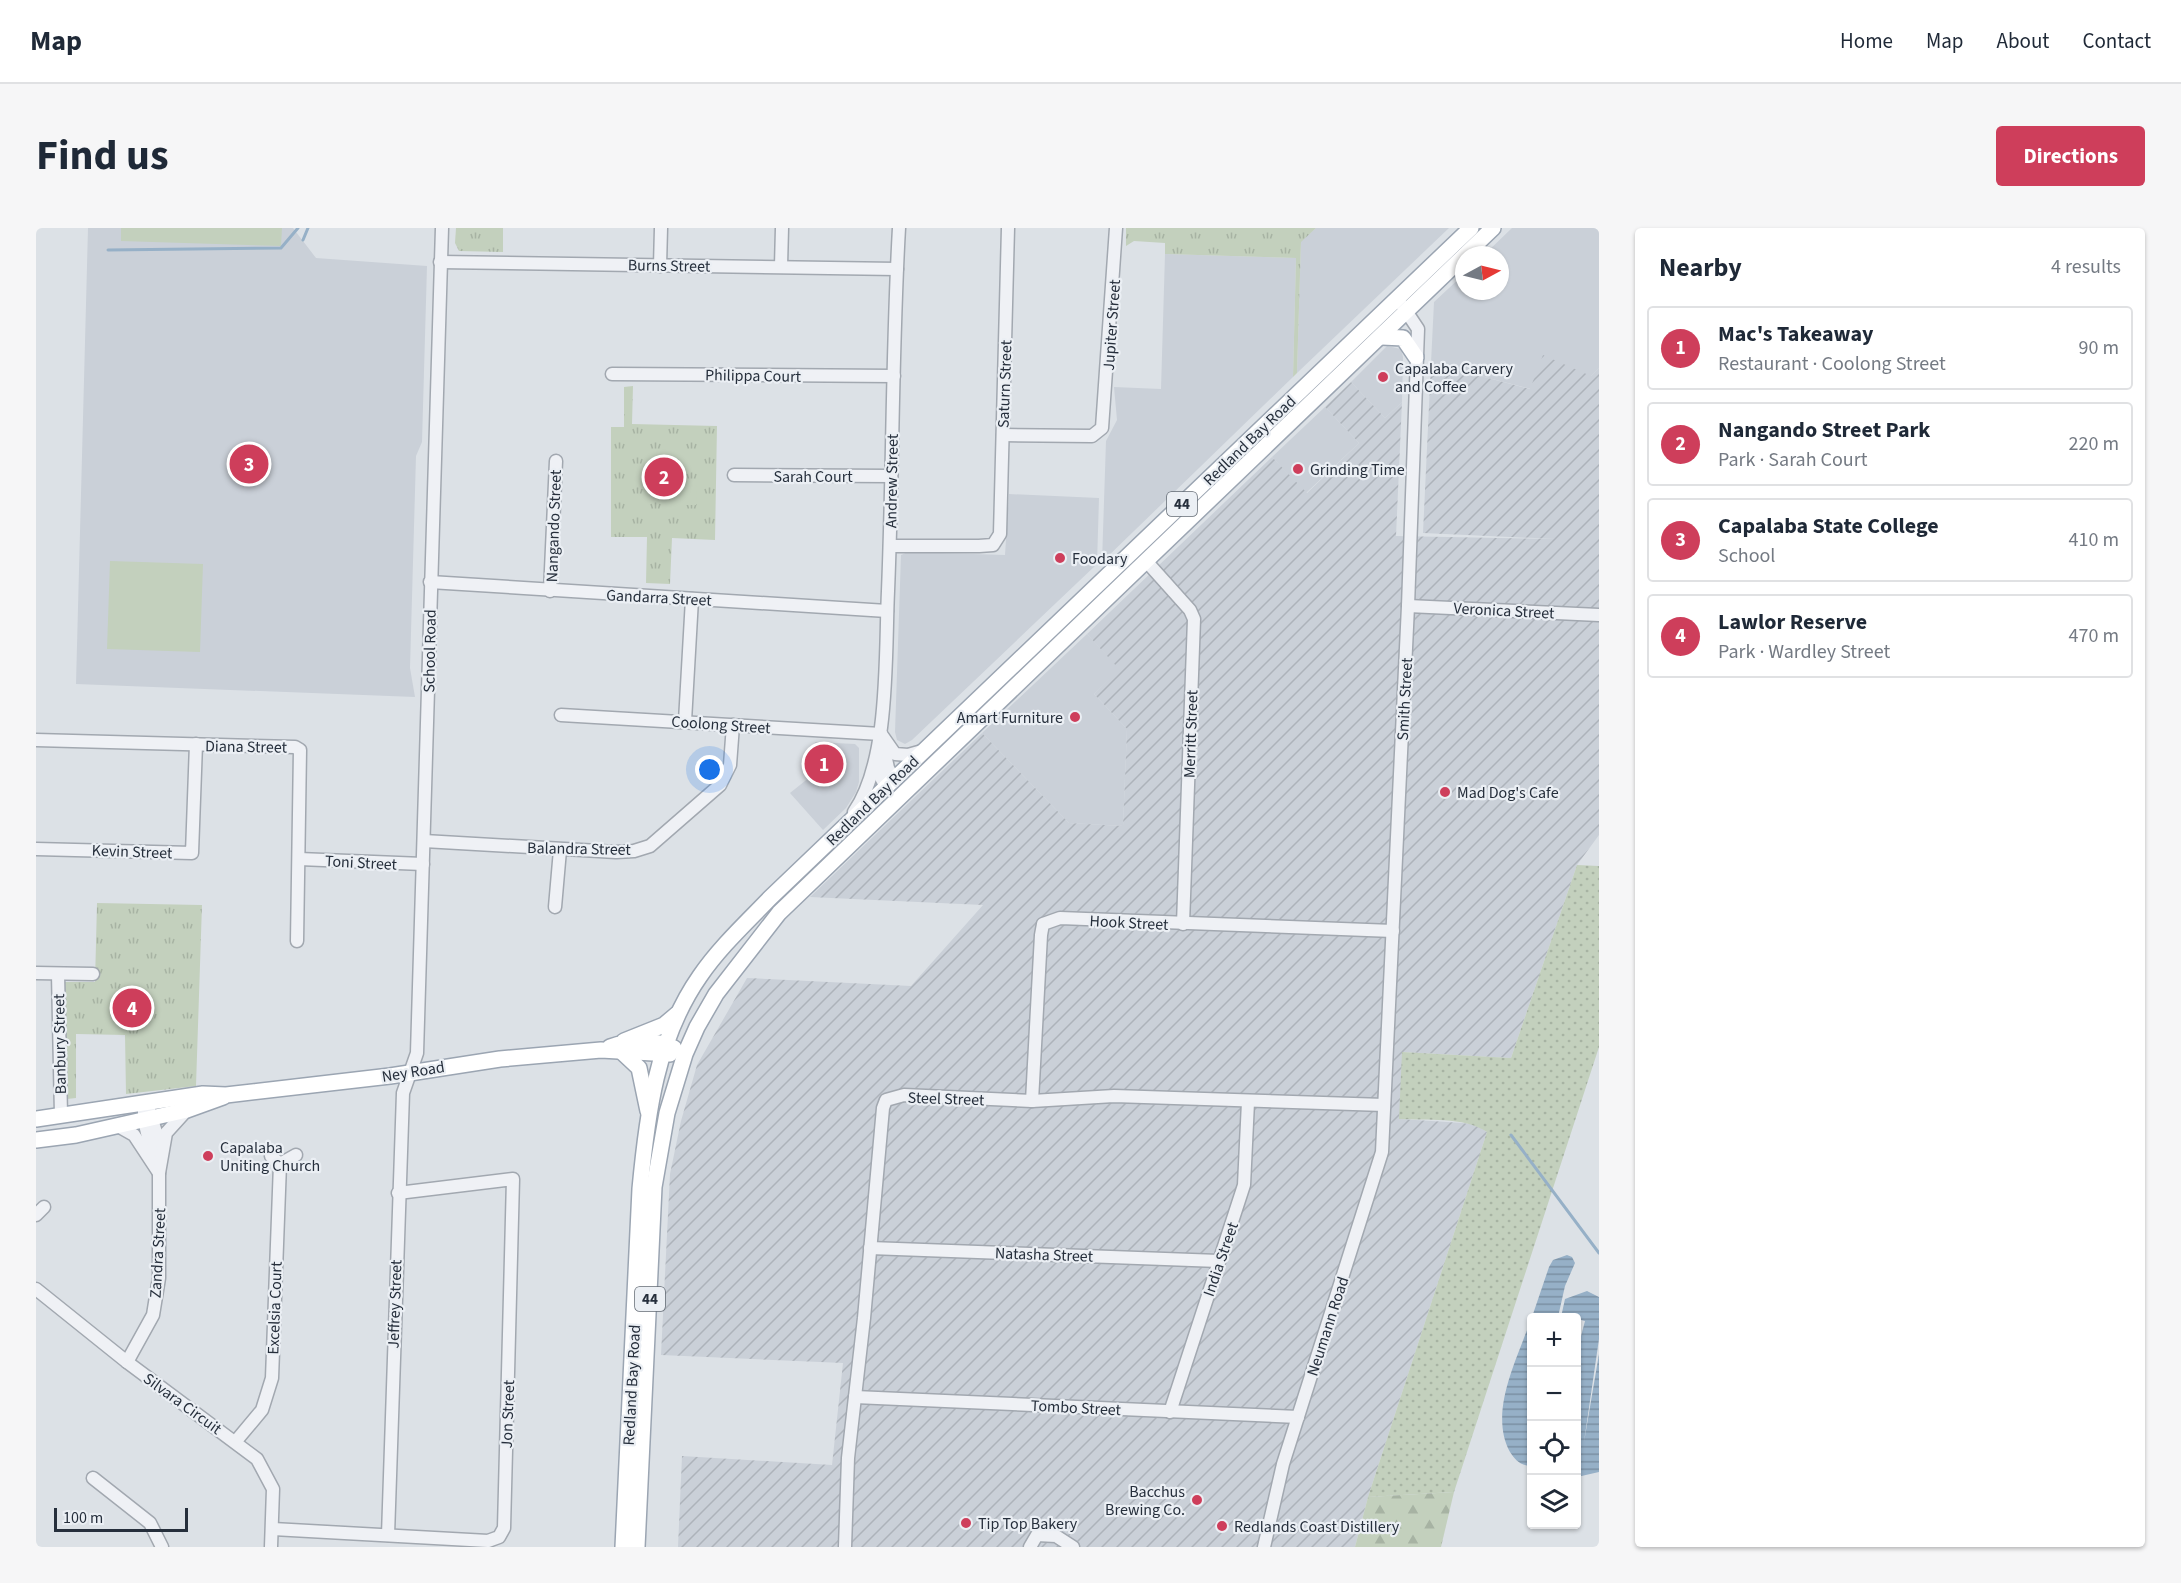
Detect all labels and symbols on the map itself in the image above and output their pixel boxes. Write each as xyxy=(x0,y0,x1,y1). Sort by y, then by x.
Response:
north arrow xyxy=(1455,246,1509,300)
street label: Burns Street xyxy=(628,254,711,278)
street label: Jupiter Street xyxy=(1098,278,1126,371)
street label: Saturn Street xyxy=(992,339,1018,428)
place label: Capalaba Carvery and Coffee xyxy=(1395,358,1513,398)
street label: Philippa Court xyxy=(705,364,802,388)
marker: Capalaba Carvery and Coffee xyxy=(1376,370,1390,384)
street label: Redland Bay Road xyxy=(1198,391,1301,491)
street label: Andrew Street xyxy=(880,433,904,528)
pin: 3 xyxy=(230,442,268,486)
pin: 2 xyxy=(644,454,684,500)
place label: Grinding Time xyxy=(1310,459,1405,481)
marker: Grinding Time xyxy=(1291,462,1305,476)
street label: Sarah Court xyxy=(773,466,853,488)
street label: Nangando Street xyxy=(541,469,567,583)
road number: 44 xyxy=(1167,492,1197,516)
place label: Foodary xyxy=(1072,548,1128,570)
marker: Foodary xyxy=(1053,551,1067,565)
street label: Gandarra Street xyxy=(606,584,713,612)
street label: Veronica Street xyxy=(1453,597,1556,625)
street label: School Road xyxy=(418,609,442,693)
street label: Smith Street xyxy=(1392,656,1418,741)
street label: Merritt Street xyxy=(1178,689,1204,779)
place label: Amart Furniture xyxy=(957,707,1063,729)
marker: Amart Furniture xyxy=(1068,710,1082,724)
street label: Coolong Street xyxy=(671,711,772,739)
street label: Diana Street xyxy=(205,735,288,759)
pin: 1 xyxy=(804,742,844,786)
street label: Redland Bay Road xyxy=(821,751,924,851)
your location xyxy=(695,755,724,784)
place label: Mad Dog's Cafe xyxy=(1457,782,1559,804)
marker: Mad Dog's Cafe xyxy=(1438,785,1452,799)
street label: Balandra Street xyxy=(527,837,632,861)
street label: Kevin Street xyxy=(91,840,173,864)
street label: Toni Street xyxy=(324,850,398,876)
street label: Hook Street xyxy=(1089,910,1170,936)
pin: 4 xyxy=(112,986,152,1030)
street label: Banbury Street xyxy=(48,993,72,1094)
street label: Ney Road xyxy=(380,1056,446,1088)
street label: Steel Street xyxy=(907,1087,985,1111)
place label: Capalaba Uniting Church xyxy=(220,1137,320,1177)
marker: Capalaba Uniting Church xyxy=(201,1149,215,1163)
street label: Zandra Street xyxy=(145,1207,171,1299)
street label: India Street xyxy=(1198,1219,1244,1299)
street label: Natasha Street xyxy=(995,1242,1094,1268)
street label: Jeffrey Street xyxy=(382,1259,408,1349)
street label: Excelsia Court xyxy=(262,1261,288,1355)
street label: Neumann Road xyxy=(1302,1274,1354,1379)
road number: 44 xyxy=(635,1287,665,1311)
street label: Redland Bay Road xyxy=(618,1324,646,1446)
street label: Silvara Circuit xyxy=(139,1368,227,1440)
street label: Jon Street xyxy=(496,1379,520,1449)
street label: Tombo Street xyxy=(1030,1395,1122,1421)
place label: Bacchus Brewing Co. xyxy=(1105,1481,1185,1521)
marker: Bacchus Brewing Co. xyxy=(1190,1493,1204,1507)
scale bar xyxy=(54,1505,188,1532)
place label: Tip Top Bakery xyxy=(978,1513,1078,1535)
marker: Tip Top Bakery xyxy=(959,1516,973,1530)
place label: Redlands Coast Distillery xyxy=(1234,1516,1400,1538)
marker: Redlands Coast Distillery xyxy=(1215,1519,1229,1533)

